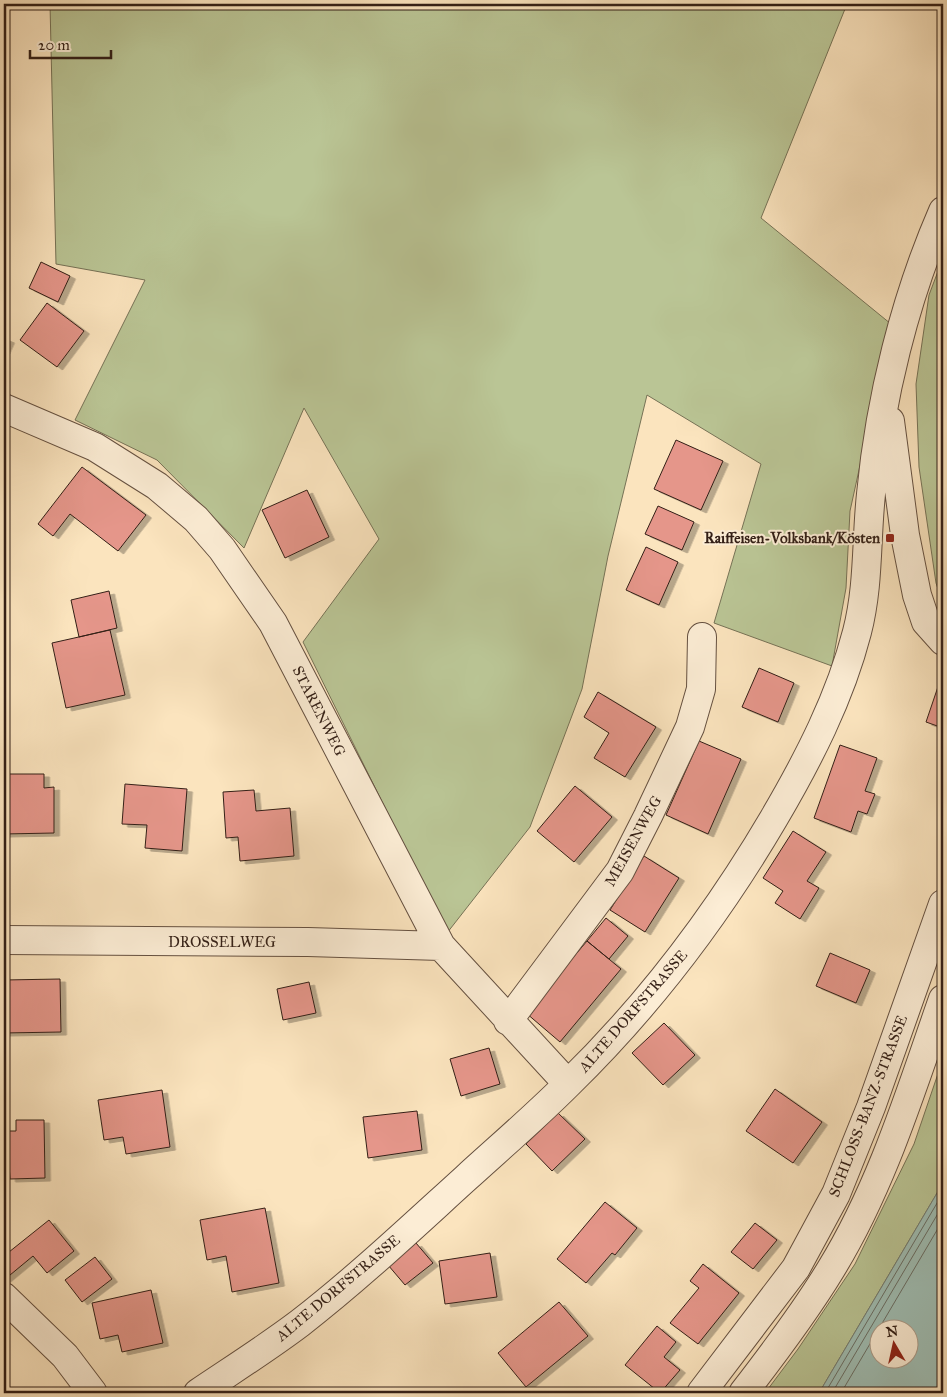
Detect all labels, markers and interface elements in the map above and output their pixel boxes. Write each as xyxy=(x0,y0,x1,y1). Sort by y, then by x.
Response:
scale bar xyxy=(30,28,111,60)
text: 20 m xyxy=(38,36,70,54)
place label: Raiffeisen-Volksbank/Kösten xyxy=(704,529,881,547)
marker: Raiffeisen-Volksbank/Kösten xyxy=(884,532,896,544)
street label: STARENWEG xyxy=(289,663,349,759)
street label: MEISENWEG xyxy=(601,793,665,889)
street label: DROSSELWEG xyxy=(168,933,276,951)
street label: ALTE DORFSTRASSE xyxy=(574,946,691,1077)
street label: SCHLOSS-BANZ-STRASSE xyxy=(825,1012,911,1200)
street label: ALTE DORFSTRASSE xyxy=(272,1231,404,1346)
north arrow xyxy=(870,1320,920,1370)
text: N xyxy=(885,1322,899,1341)

